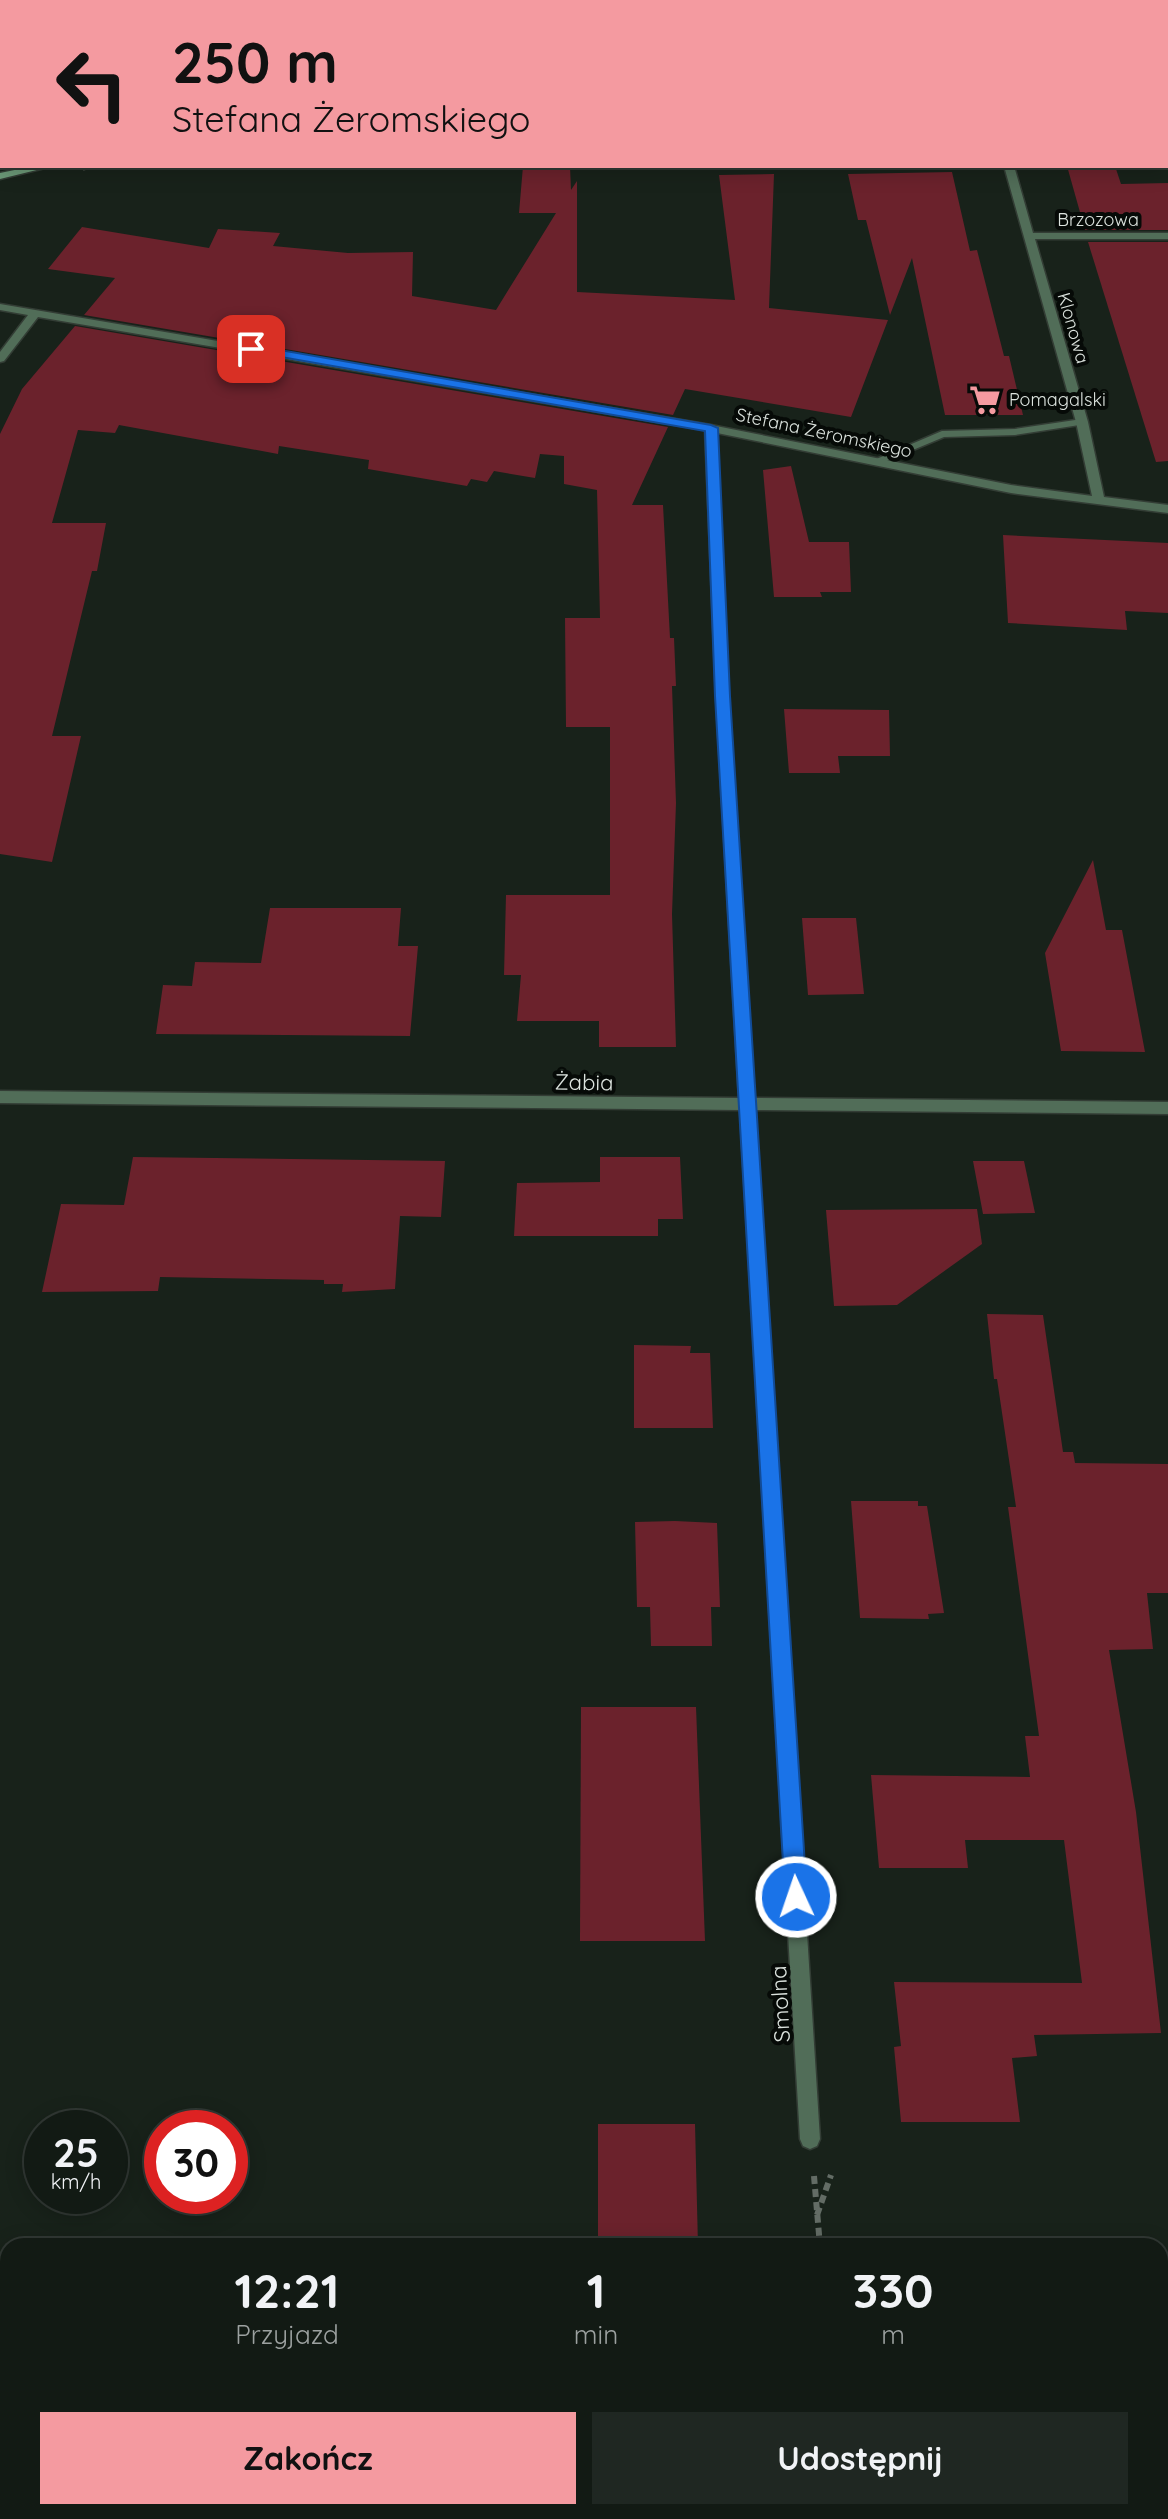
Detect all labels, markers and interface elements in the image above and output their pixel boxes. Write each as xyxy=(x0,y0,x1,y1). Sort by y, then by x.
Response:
text: 250 m xyxy=(172,27,338,97)
icon: left xyxy=(40,32,144,136)
text: Stefana Żeromskiego xyxy=(172,96,531,141)
street label: Brzozowa xyxy=(1057,208,1139,231)
street label: Klonowa xyxy=(1052,290,1095,366)
pin xyxy=(217,315,285,383)
icon: arrive xyxy=(229,327,273,371)
supermarket icon: Pomagalski xyxy=(968,383,1002,417)
place label: Pomagalski xyxy=(1009,388,1106,411)
street label: Stefana Żeromskiego xyxy=(734,403,914,462)
street label: Żabia xyxy=(554,1067,614,1097)
position arrow xyxy=(754,1855,838,1939)
street label: Smolna xyxy=(764,1965,796,2043)
speed limit sign: 30 xyxy=(144,2110,248,2214)
text: 25 xyxy=(53,2127,99,2177)
text: km/h xyxy=(51,2169,101,2194)
text: 12:21 xyxy=(234,2260,339,2320)
text: 1 xyxy=(587,2260,605,2320)
text: 330 xyxy=(853,2260,934,2320)
text: Przyjazd xyxy=(235,2318,339,2351)
text: min xyxy=(574,2318,618,2351)
text: m xyxy=(881,2318,905,2351)
button: Zakończ xyxy=(40,2412,576,2504)
button: Udostępnij xyxy=(592,2412,1128,2504)

